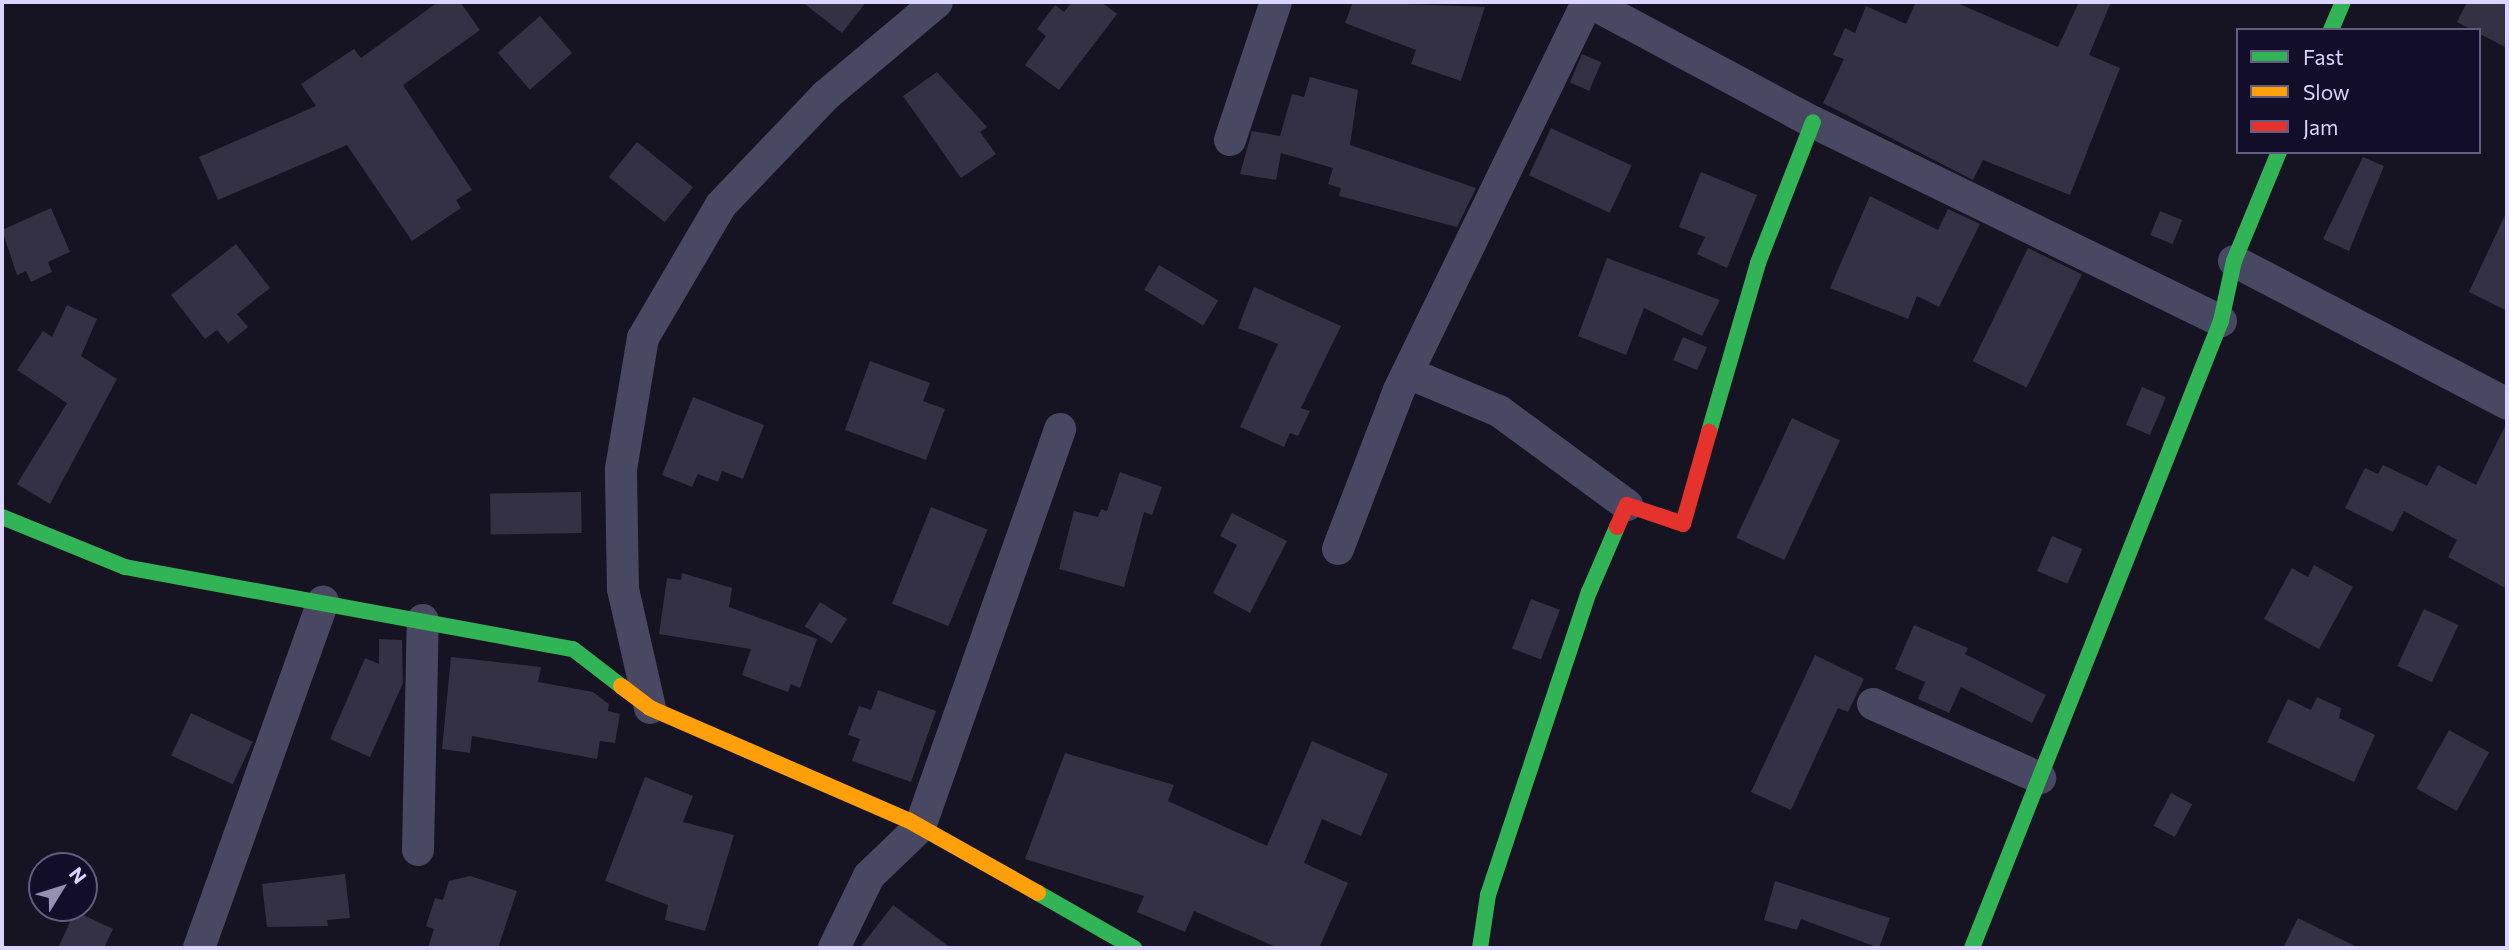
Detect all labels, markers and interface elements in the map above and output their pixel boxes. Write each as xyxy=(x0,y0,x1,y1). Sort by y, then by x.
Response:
legend xyxy=(2236,28,2481,154)
text: Fast xyxy=(2303,44,2344,69)
text: Slow xyxy=(2303,79,2350,104)
text: Jam xyxy=(2303,114,2338,139)
north arrow xyxy=(28,852,98,922)
text: N xyxy=(65,862,92,888)

